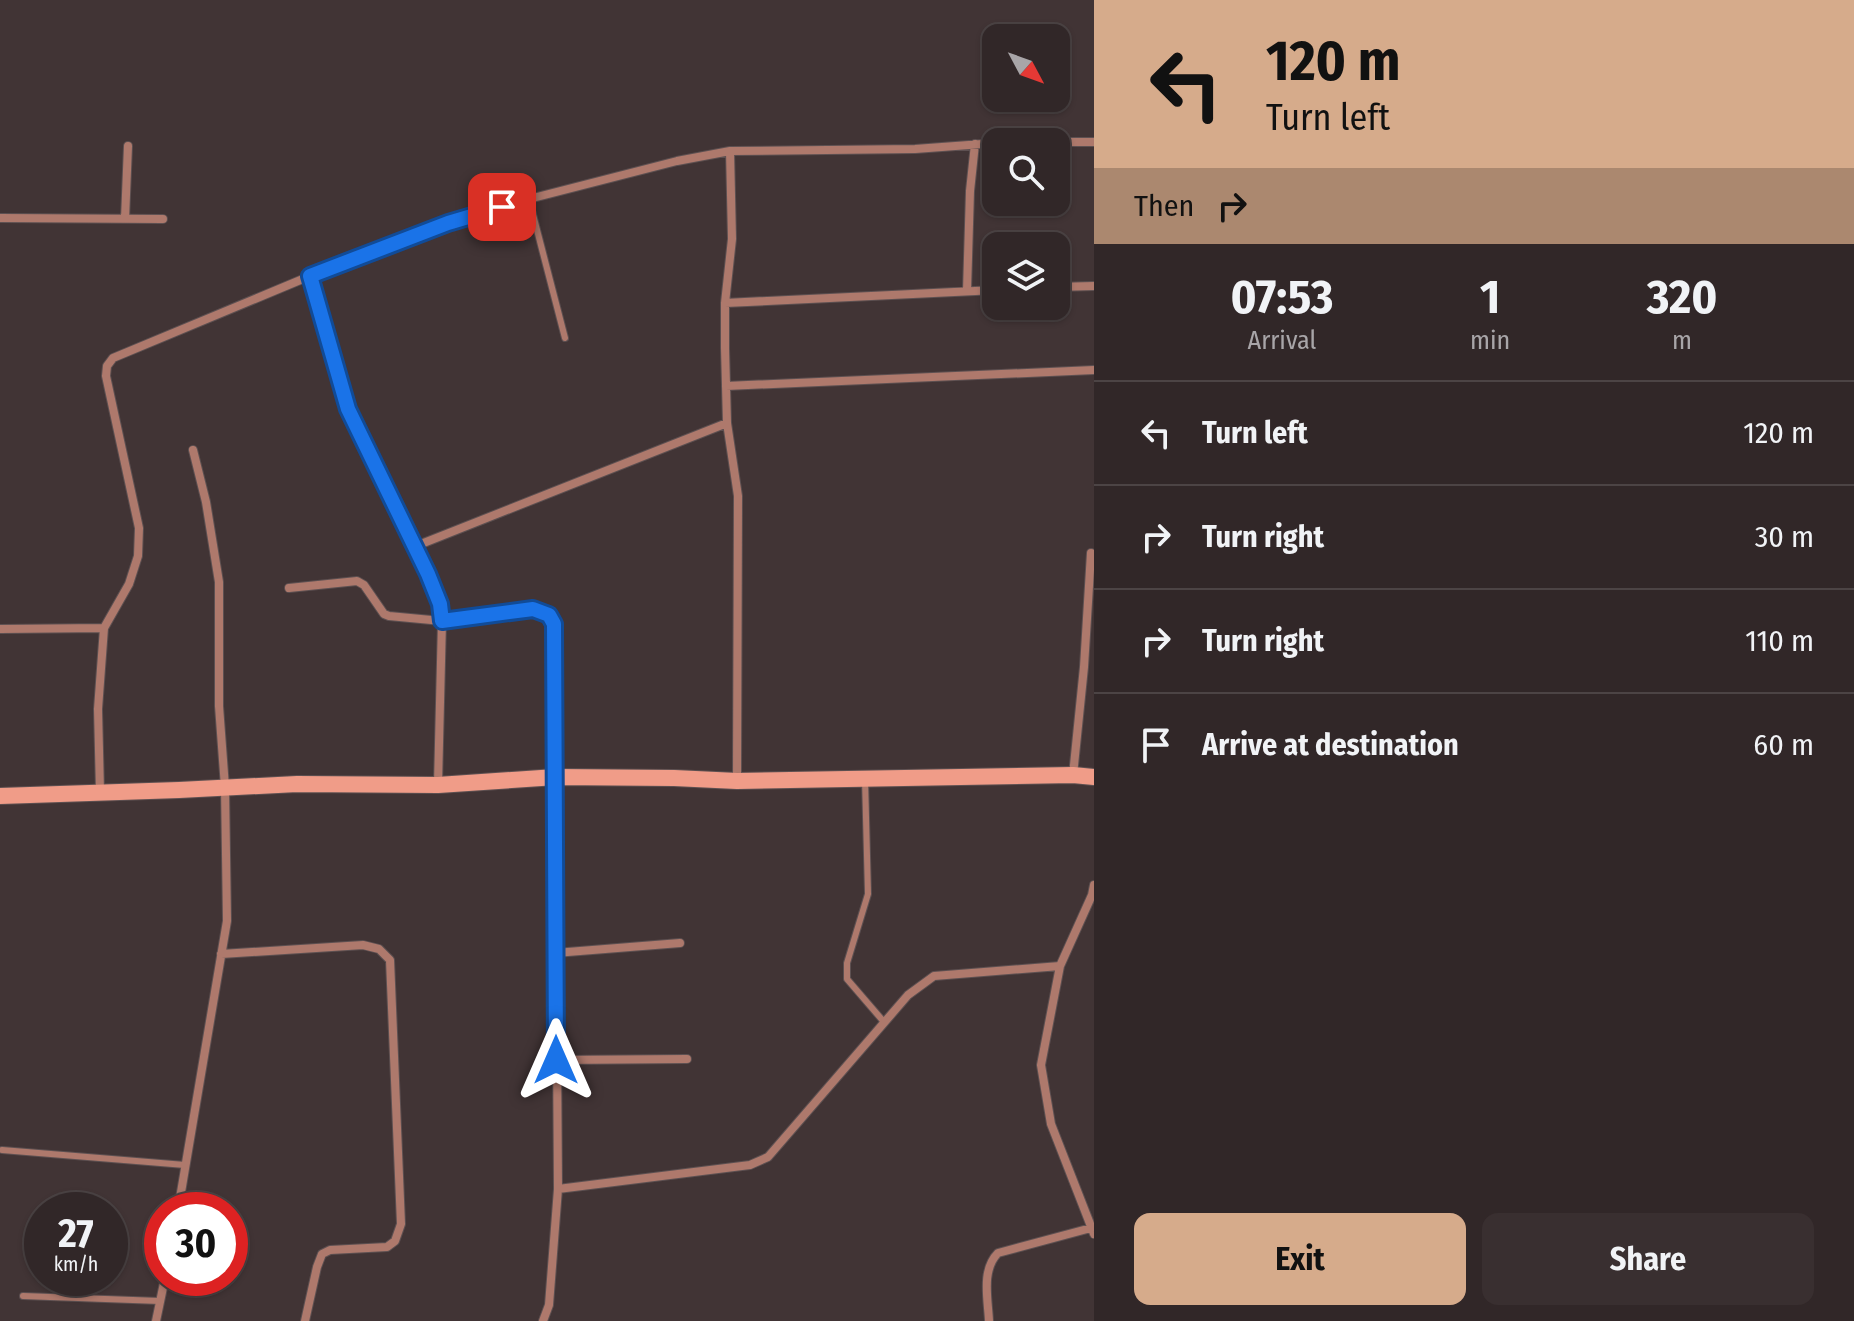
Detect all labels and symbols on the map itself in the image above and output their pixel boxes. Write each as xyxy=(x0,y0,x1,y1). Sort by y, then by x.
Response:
north arrow xyxy=(982,24,1070,112)
pin xyxy=(468,173,536,241)
position arrow xyxy=(514,1018,598,1102)
speed limit sign: 30 xyxy=(144,1192,248,1296)

